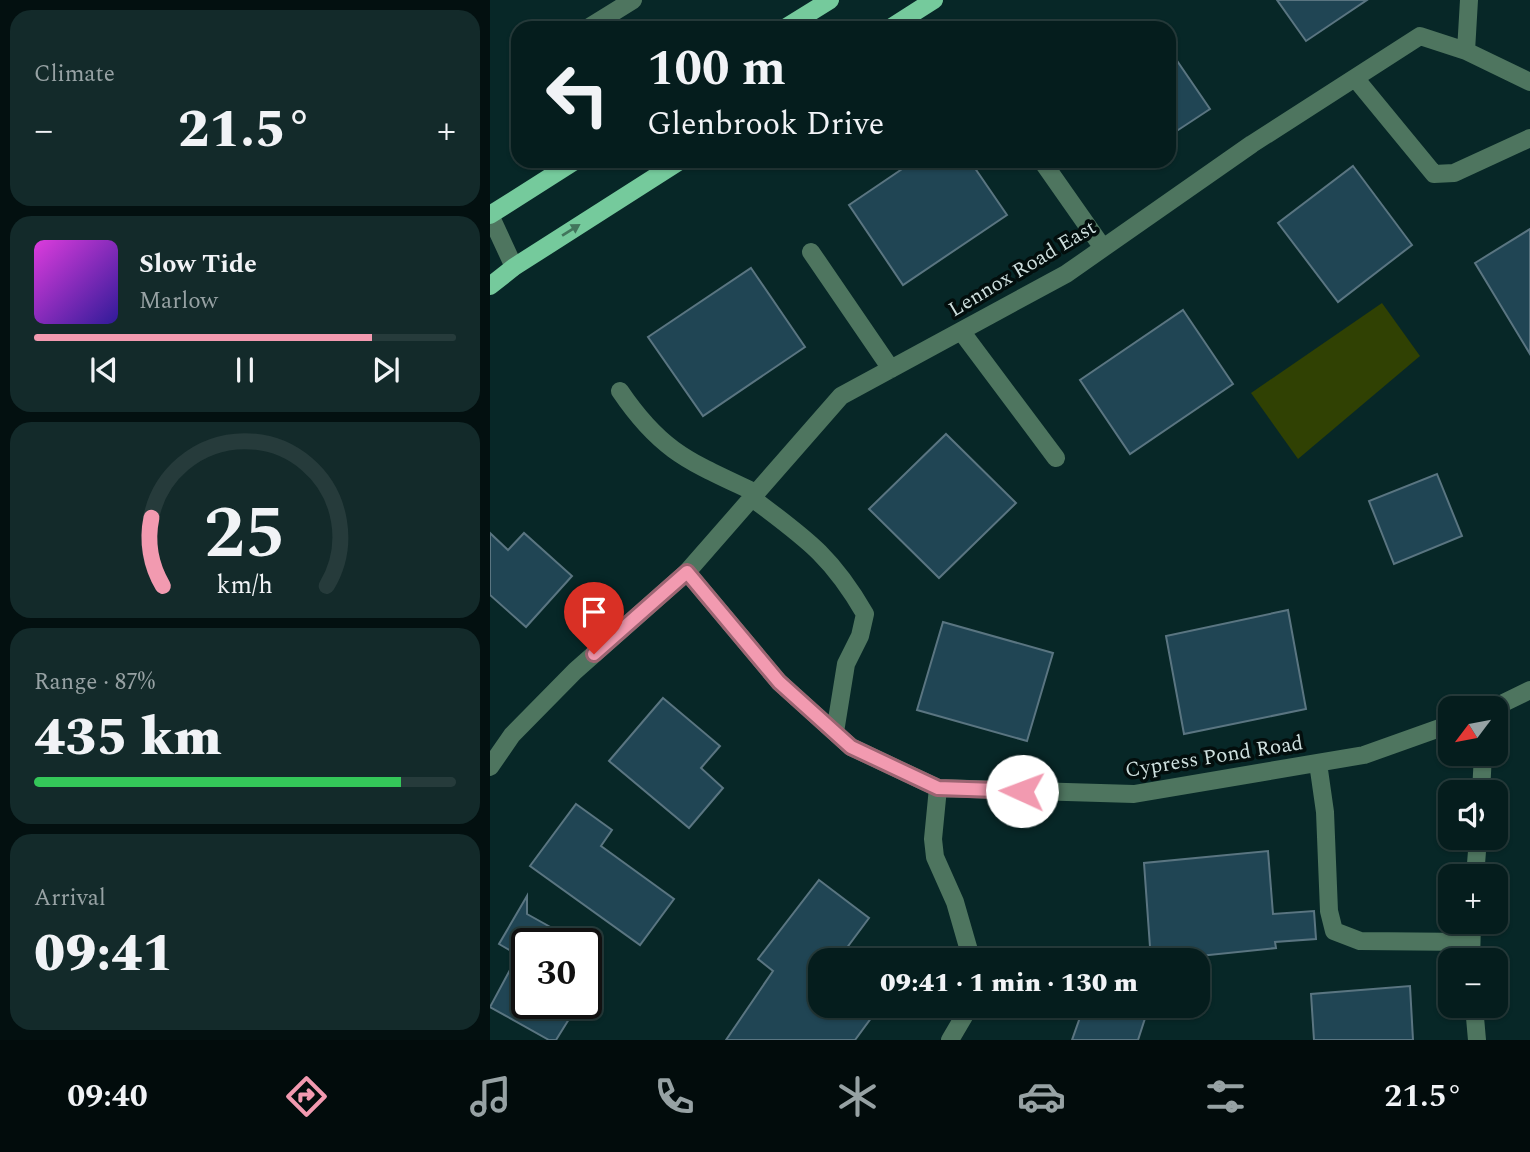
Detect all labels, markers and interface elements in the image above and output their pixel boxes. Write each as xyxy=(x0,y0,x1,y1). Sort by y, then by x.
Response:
text: 100 m xyxy=(647,32,786,107)
icon: left xyxy=(532,49,623,140)
text: Climate xyxy=(34,57,115,92)
text: 21.5° xyxy=(178,91,312,170)
text: Glenbrook Drive xyxy=(647,100,884,149)
text: − xyxy=(34,102,53,160)
text: + xyxy=(437,102,456,160)
street label: Lennox Road East xyxy=(942,212,1103,326)
one-way arrow xyxy=(562,224,581,237)
text: Slow Tide xyxy=(139,244,257,284)
text: Marlow xyxy=(139,284,218,319)
icon: previous xyxy=(85,351,123,389)
icon: pause xyxy=(226,351,264,389)
icon: next xyxy=(367,351,405,389)
text: 25 xyxy=(204,479,286,590)
text: km/h xyxy=(217,567,273,605)
pin xyxy=(564,582,624,654)
icon: arrive xyxy=(575,593,613,631)
text: Range · 87% xyxy=(34,665,155,700)
north arrow xyxy=(1438,696,1508,766)
map controls xyxy=(1438,696,1508,1018)
text: 435 km xyxy=(34,699,222,778)
street label: Cypress Pond Road xyxy=(1123,727,1305,787)
position arrow xyxy=(985,754,1059,828)
button: sound xyxy=(1438,780,1508,850)
button: + xyxy=(1438,864,1508,934)
text: Arrival xyxy=(34,881,106,916)
text: 09:41 xyxy=(34,915,173,994)
speed limit sign: 30 xyxy=(511,928,602,1019)
button: − xyxy=(1438,948,1508,1018)
text: 09:41 · 1 min · 130 m xyxy=(880,963,1138,1003)
text: 09:40 xyxy=(67,1072,148,1121)
icon: directions xyxy=(282,1072,331,1121)
icon: music xyxy=(466,1072,515,1121)
icon: phone xyxy=(650,1072,699,1121)
icon: climate xyxy=(833,1072,882,1121)
icon: car xyxy=(1017,1072,1066,1121)
icon: filters xyxy=(1201,1072,1250,1121)
text: 21.5° xyxy=(1384,1072,1463,1121)

